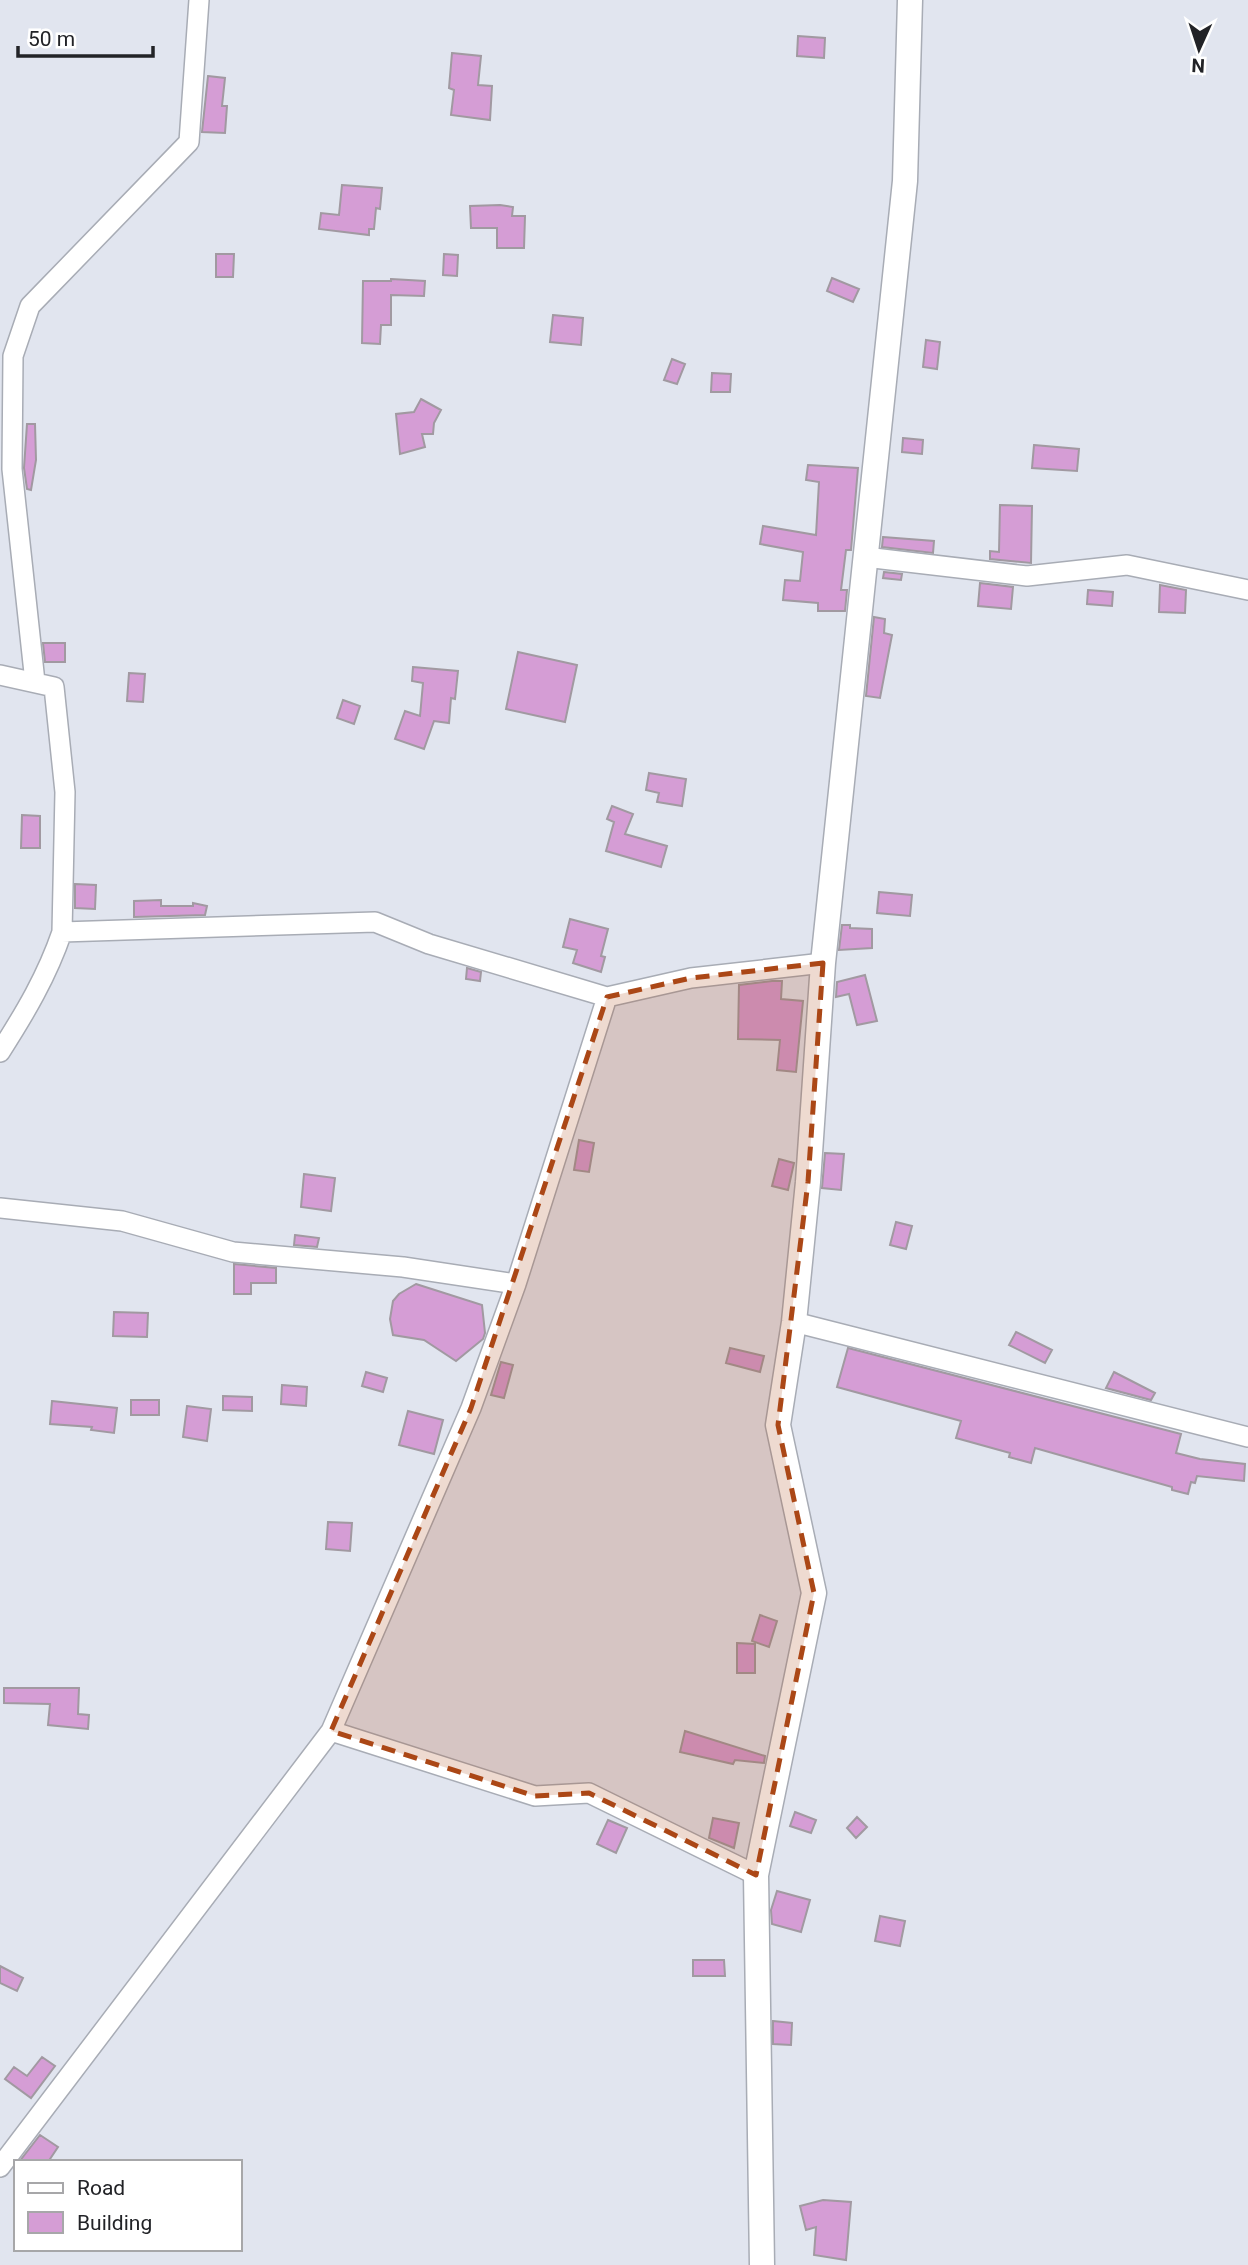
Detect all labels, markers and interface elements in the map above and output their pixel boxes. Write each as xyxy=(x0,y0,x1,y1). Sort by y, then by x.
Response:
scale bar xyxy=(18,14,152,58)
north arrow xyxy=(1164,14,1234,84)
text: 50 m xyxy=(28,27,75,51)
text: N xyxy=(1191,54,1205,77)
legend xyxy=(14,2160,242,2251)
text: Road xyxy=(77,2176,125,2200)
text: Building xyxy=(77,2211,152,2235)

